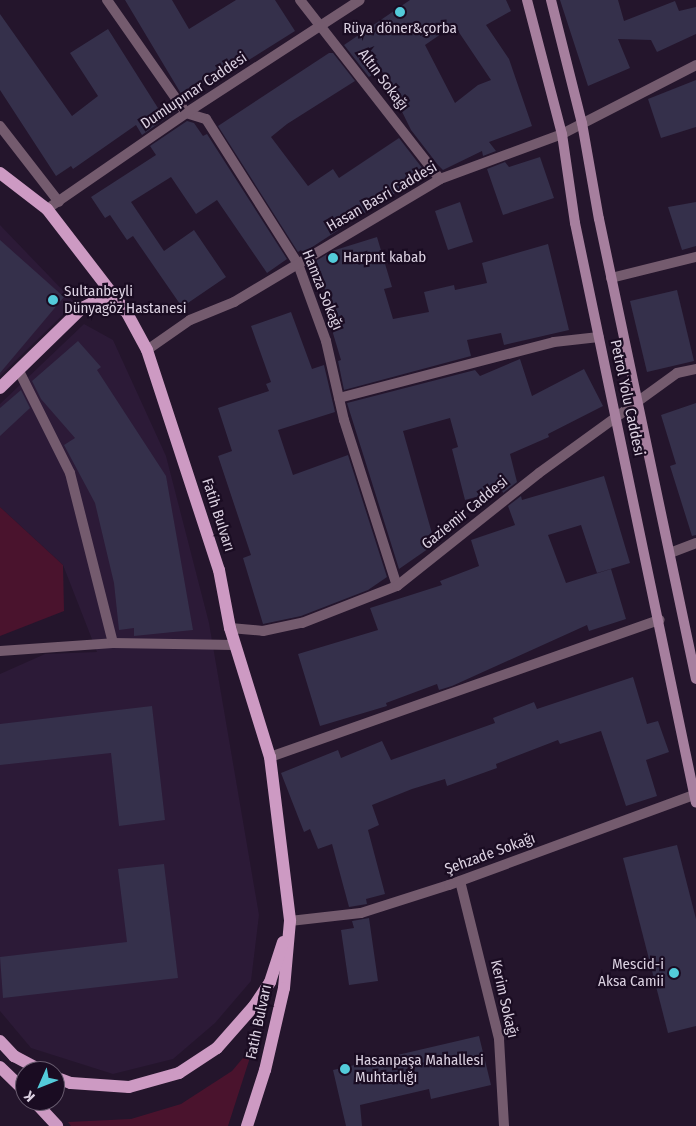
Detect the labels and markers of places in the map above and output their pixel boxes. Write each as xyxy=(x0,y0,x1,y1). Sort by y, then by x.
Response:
marker: Rüya döner&çorba xyxy=(394,6,406,18)
place label: Rüya döner&çorba xyxy=(343,20,457,38)
place label: Harpnt kabab xyxy=(343,249,426,267)
marker: Harpnt kabab xyxy=(327,252,339,264)
place label: Sultanbeyli Dünyagöz Hastanesi xyxy=(64,282,186,317)
marker: Sultanbeyli Dünyagöz Hastanesi xyxy=(46,293,60,307)
place label: Mescid-i Aksa Camii xyxy=(598,955,664,990)
marker: Mescid-i Aksa Camii xyxy=(668,967,680,979)
place label: Hasanpaşa Mahallesi Muhtarlığı xyxy=(355,1051,484,1086)
marker: Hasanpaşa Mahallesi Muhtarlığı xyxy=(339,1063,351,1075)

